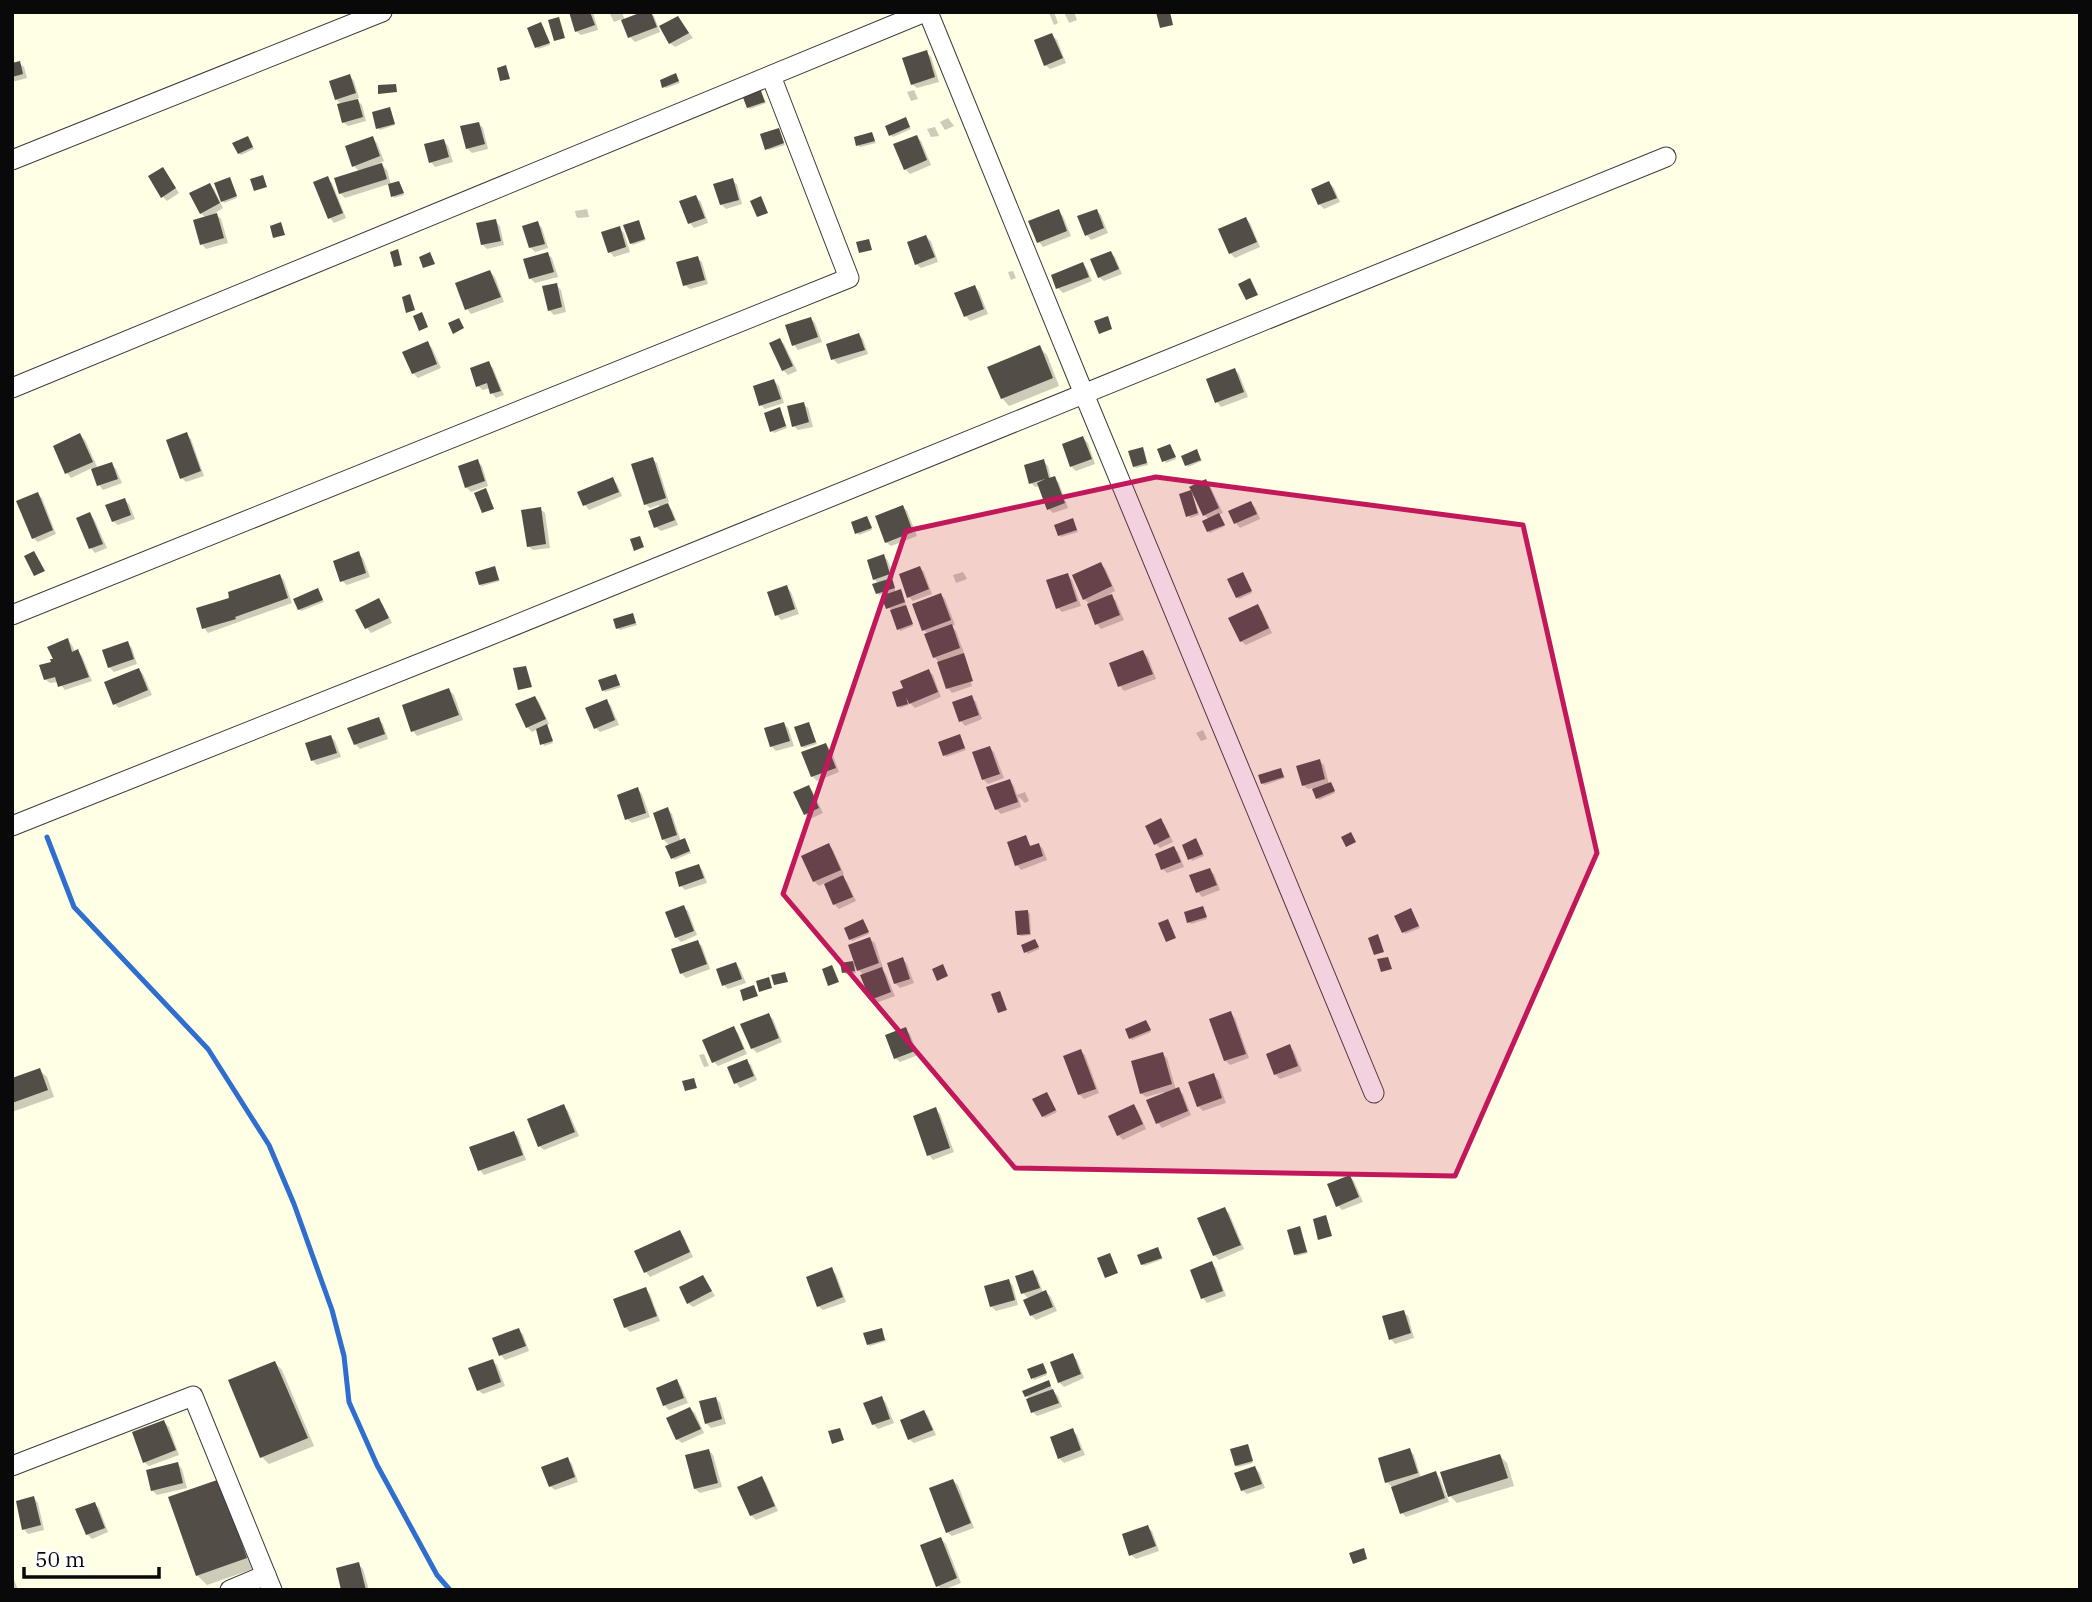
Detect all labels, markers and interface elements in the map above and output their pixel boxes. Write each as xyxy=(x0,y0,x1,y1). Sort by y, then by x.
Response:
scale bar xyxy=(24,1536,159,1580)
text: 50 m xyxy=(35,1545,85,1573)

